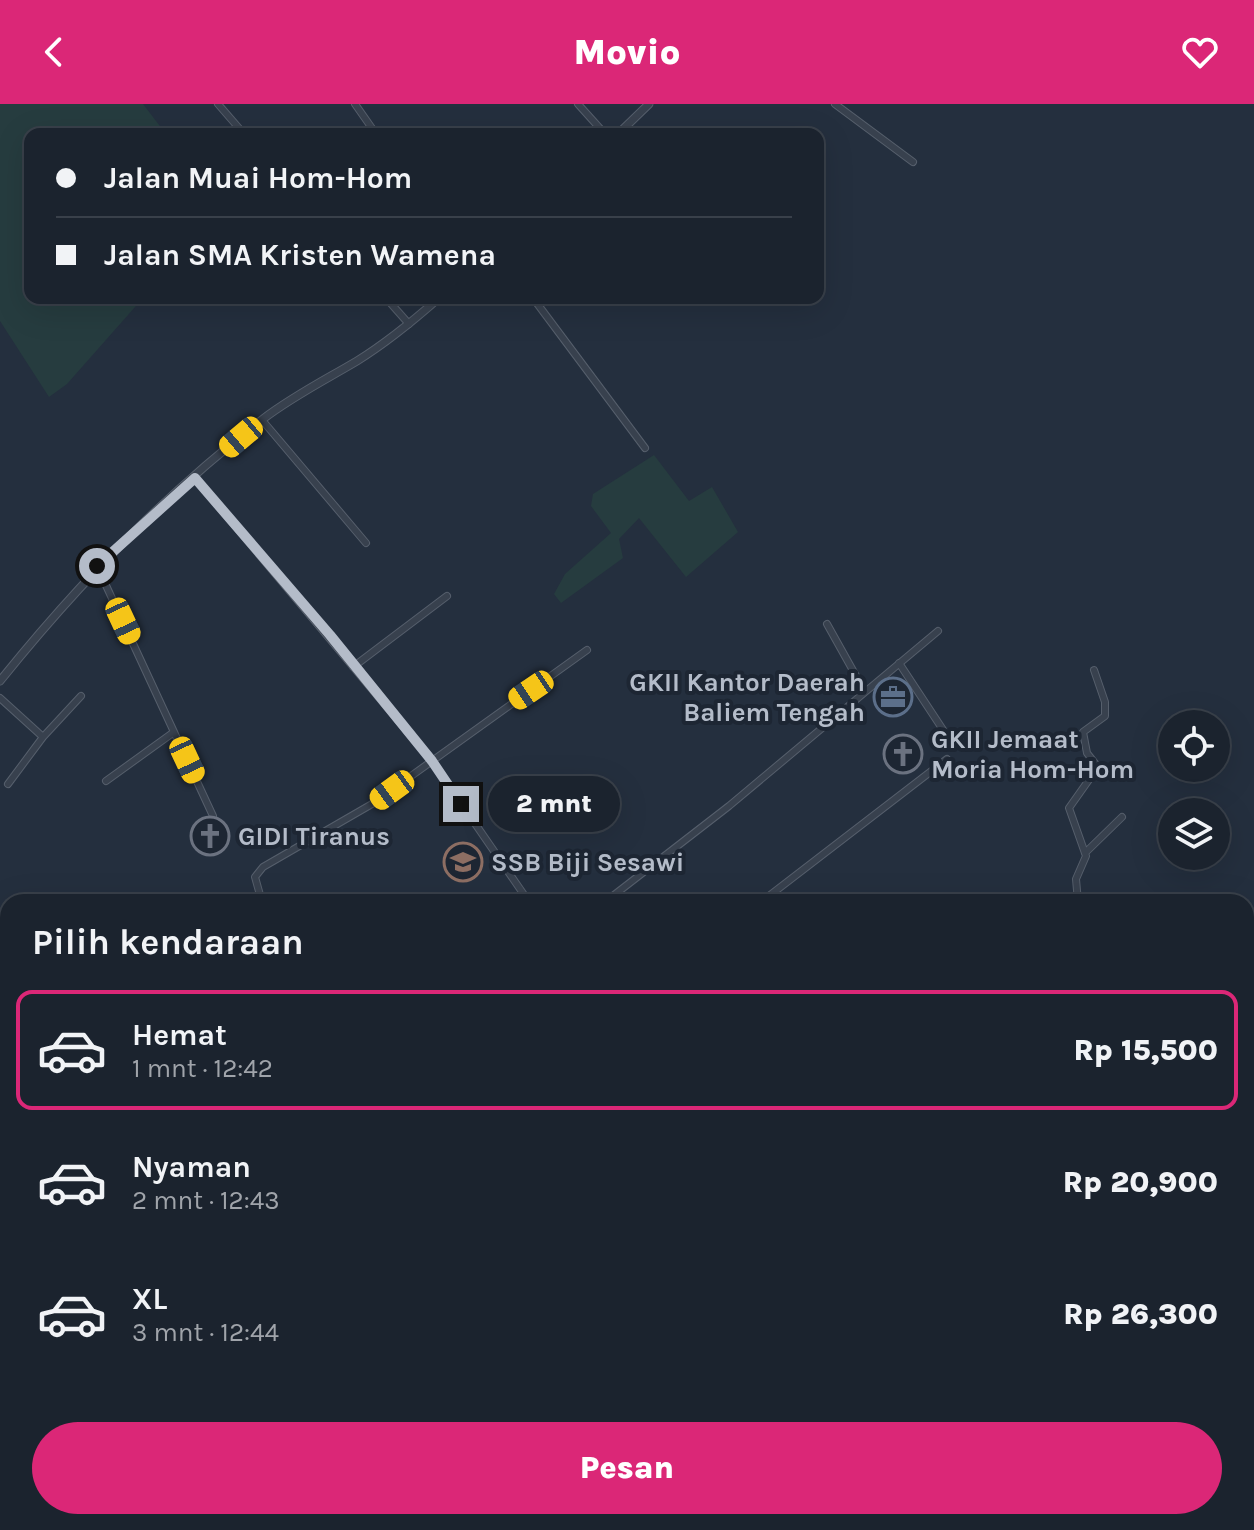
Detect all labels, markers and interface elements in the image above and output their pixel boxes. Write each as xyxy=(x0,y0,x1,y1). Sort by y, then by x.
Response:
icon: back xyxy=(32,30,76,74)
icon: heart xyxy=(1178,30,1222,74)
text: Movio xyxy=(573,31,681,73)
text: Jalan Muai Hom-Hom xyxy=(104,160,412,196)
text: Jalan SMA Kristen Wamena xyxy=(104,237,496,273)
car xyxy=(215,412,267,462)
route start xyxy=(79,548,115,584)
car xyxy=(102,594,144,648)
car xyxy=(504,667,558,713)
place label: GKII Kantor Daerah Baliem Tengah xyxy=(629,667,865,728)
office icon: GKII Kantor Daerah Baliem Tengah xyxy=(872,676,914,718)
map controls xyxy=(1158,710,1230,870)
button: locate xyxy=(1158,710,1230,782)
place label: GKII Jemaat Moria Hom-Hom xyxy=(931,724,1134,785)
car xyxy=(166,733,208,787)
church icon: GKII Jemaat Moria Hom-Hom xyxy=(882,733,924,775)
car xyxy=(366,766,418,814)
callout: 2 mnt xyxy=(489,776,621,832)
route end xyxy=(443,786,479,822)
text: 2 mnt xyxy=(516,788,592,819)
button: layers xyxy=(1158,798,1230,870)
church icon: GIDI Tiranus xyxy=(189,815,231,857)
place label: GIDI Tiranus xyxy=(238,821,390,852)
school or university icon: SSB Biji Sesawi xyxy=(442,841,484,883)
place label: SSB Biji Sesawi xyxy=(491,847,684,878)
text: Pilih kendaraan xyxy=(32,921,304,963)
icon: car xyxy=(36,1014,108,1086)
text: Hemat xyxy=(132,1017,227,1053)
text: Rp 15,500 xyxy=(1074,1032,1218,1068)
text: 1 mnt · 12:42 xyxy=(132,1053,273,1084)
icon: car xyxy=(36,1146,108,1218)
text: Nyaman xyxy=(132,1149,251,1185)
text: Rp 20,900 xyxy=(1063,1164,1218,1200)
text: 2 mnt · 12:43 xyxy=(132,1185,280,1216)
icon: car xyxy=(36,1278,108,1350)
text: XL xyxy=(132,1281,167,1317)
text: Rp 26,300 xyxy=(1063,1296,1218,1332)
text: 3 mnt · 12:44 xyxy=(132,1317,279,1348)
button: Pesan xyxy=(32,1422,1222,1514)

